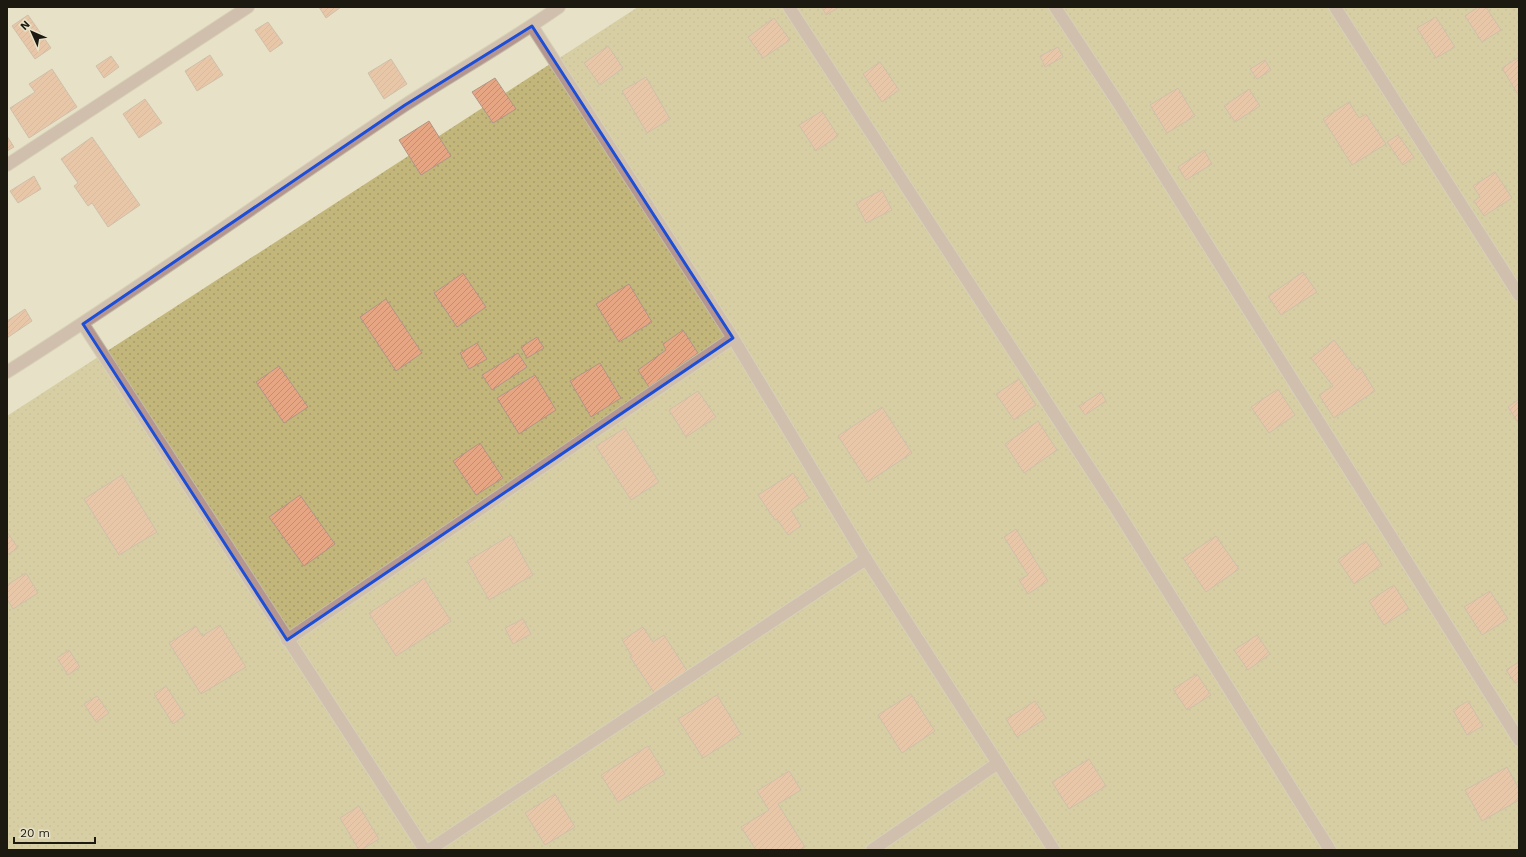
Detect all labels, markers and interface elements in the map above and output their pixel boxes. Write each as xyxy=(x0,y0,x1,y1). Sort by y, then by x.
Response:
north arrow xyxy=(12,12,52,52)
text: N xyxy=(18,18,33,33)
scale bar xyxy=(14,819,95,845)
text: 20 m xyxy=(20,826,50,840)

